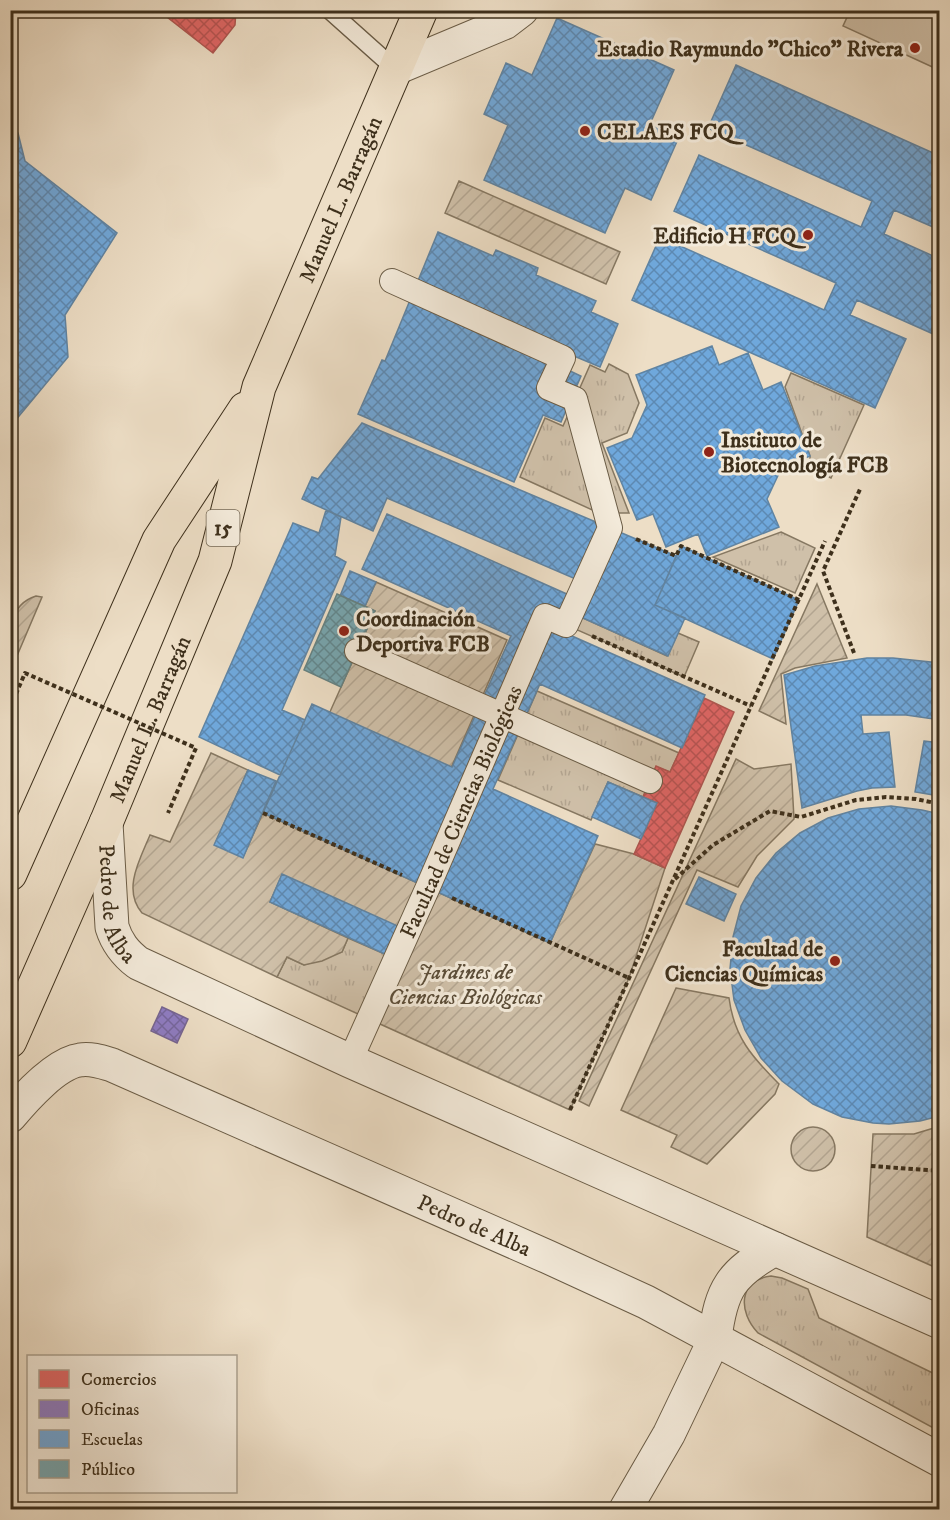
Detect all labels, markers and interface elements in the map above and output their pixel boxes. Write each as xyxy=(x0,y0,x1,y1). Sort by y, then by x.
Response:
place label: Estadio Raymundo "Chico" Rivera xyxy=(597,36,904,63)
marker: Estadio Raymundo "Chico" Rivera xyxy=(908,41,922,55)
street label: Manuel L. Barragán xyxy=(294,112,389,287)
place label: CELAES FCQ xyxy=(597,119,744,146)
marker: CELAES FCQ xyxy=(578,124,592,138)
place label: Edificio H FCQ xyxy=(653,223,807,250)
marker: Edificio H FCQ xyxy=(801,228,815,242)
place label: Instituto de Biotecnología FCB xyxy=(721,427,889,479)
marker: Instituto de Biotecnología FCB xyxy=(702,445,716,459)
road number: 15 xyxy=(206,510,240,546)
place label: Coordinación Deportiva FCB xyxy=(356,606,490,658)
marker: Coordinación Deportiva FCB xyxy=(337,624,351,638)
street label: Manuel L. Barragán xyxy=(104,631,198,807)
street label: Facultad de Ciencias Biológicas xyxy=(395,681,529,943)
street label: Pedro de Alba xyxy=(92,844,142,970)
place label: Facultad de Ciencias Químicas xyxy=(665,936,824,988)
marker: Facultad de Ciencias Químicas xyxy=(828,954,842,968)
park label: Jardines de Ciencias Biológicas xyxy=(388,959,543,1011)
street label: Pedro de Alba xyxy=(413,1189,535,1263)
legend xyxy=(27,1355,237,1493)
text: Comercios xyxy=(81,1369,156,1391)
text: Oficinas xyxy=(81,1399,139,1421)
text: Escuelas xyxy=(81,1429,143,1451)
text: Público xyxy=(81,1459,135,1481)

